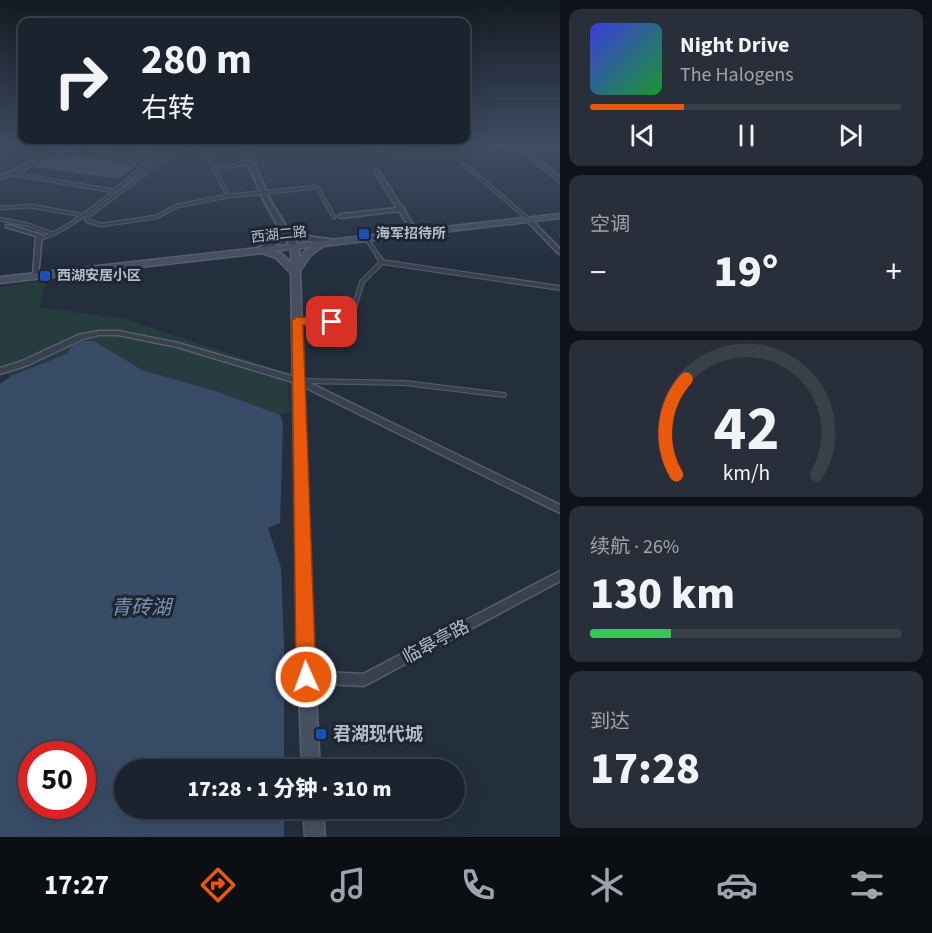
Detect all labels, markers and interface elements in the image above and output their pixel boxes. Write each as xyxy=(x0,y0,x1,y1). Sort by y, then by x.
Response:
text: Night Drive xyxy=(680,29,789,61)
text: 280 m xyxy=(141,30,252,90)
icon: right xyxy=(42,42,120,120)
text: The Halogens xyxy=(680,61,794,89)
text: 右转 xyxy=(141,89,195,128)
icon: previous xyxy=(626,119,659,152)
icon: pause xyxy=(730,119,763,152)
icon: next xyxy=(834,119,867,152)
text: 空调 xyxy=(590,211,630,239)
street label: 西湖二路 xyxy=(250,222,308,248)
place label: 海军招待所 xyxy=(376,224,446,244)
marker: 海军招待所 xyxy=(357,227,371,241)
text: 19° xyxy=(714,240,778,304)
text: − xyxy=(590,249,606,296)
text: + xyxy=(886,249,902,296)
place label: 西湖安居小区 xyxy=(57,266,141,286)
marker: 西湖安居小区 xyxy=(38,269,52,283)
pin xyxy=(306,296,357,347)
icon: arrive xyxy=(315,305,348,338)
text: 42 xyxy=(713,386,779,475)
text: km/h xyxy=(722,459,770,490)
text: 续航 · 26% xyxy=(590,533,679,561)
text: 130 km xyxy=(590,562,735,626)
water label: 青砖湖 xyxy=(111,594,174,622)
street label: 临皋亭路 xyxy=(398,614,474,670)
position arrow xyxy=(274,645,338,709)
text: 到达 xyxy=(590,708,630,736)
place label: 君湖现代城 xyxy=(333,722,423,747)
marker: 君湖现代城 xyxy=(314,727,328,741)
text: 17:28 xyxy=(590,737,700,801)
speed limit sign: 50 xyxy=(18,741,96,819)
text: 17:28 · 1 分钟 · 310 m xyxy=(188,773,391,805)
icon: directions xyxy=(197,864,239,906)
icon: music xyxy=(327,864,369,906)
icon: phone xyxy=(457,864,499,906)
icon: climate xyxy=(586,864,628,906)
icon: car xyxy=(716,864,758,906)
icon: filters xyxy=(846,864,888,906)
text: 17:27 xyxy=(44,866,109,905)

